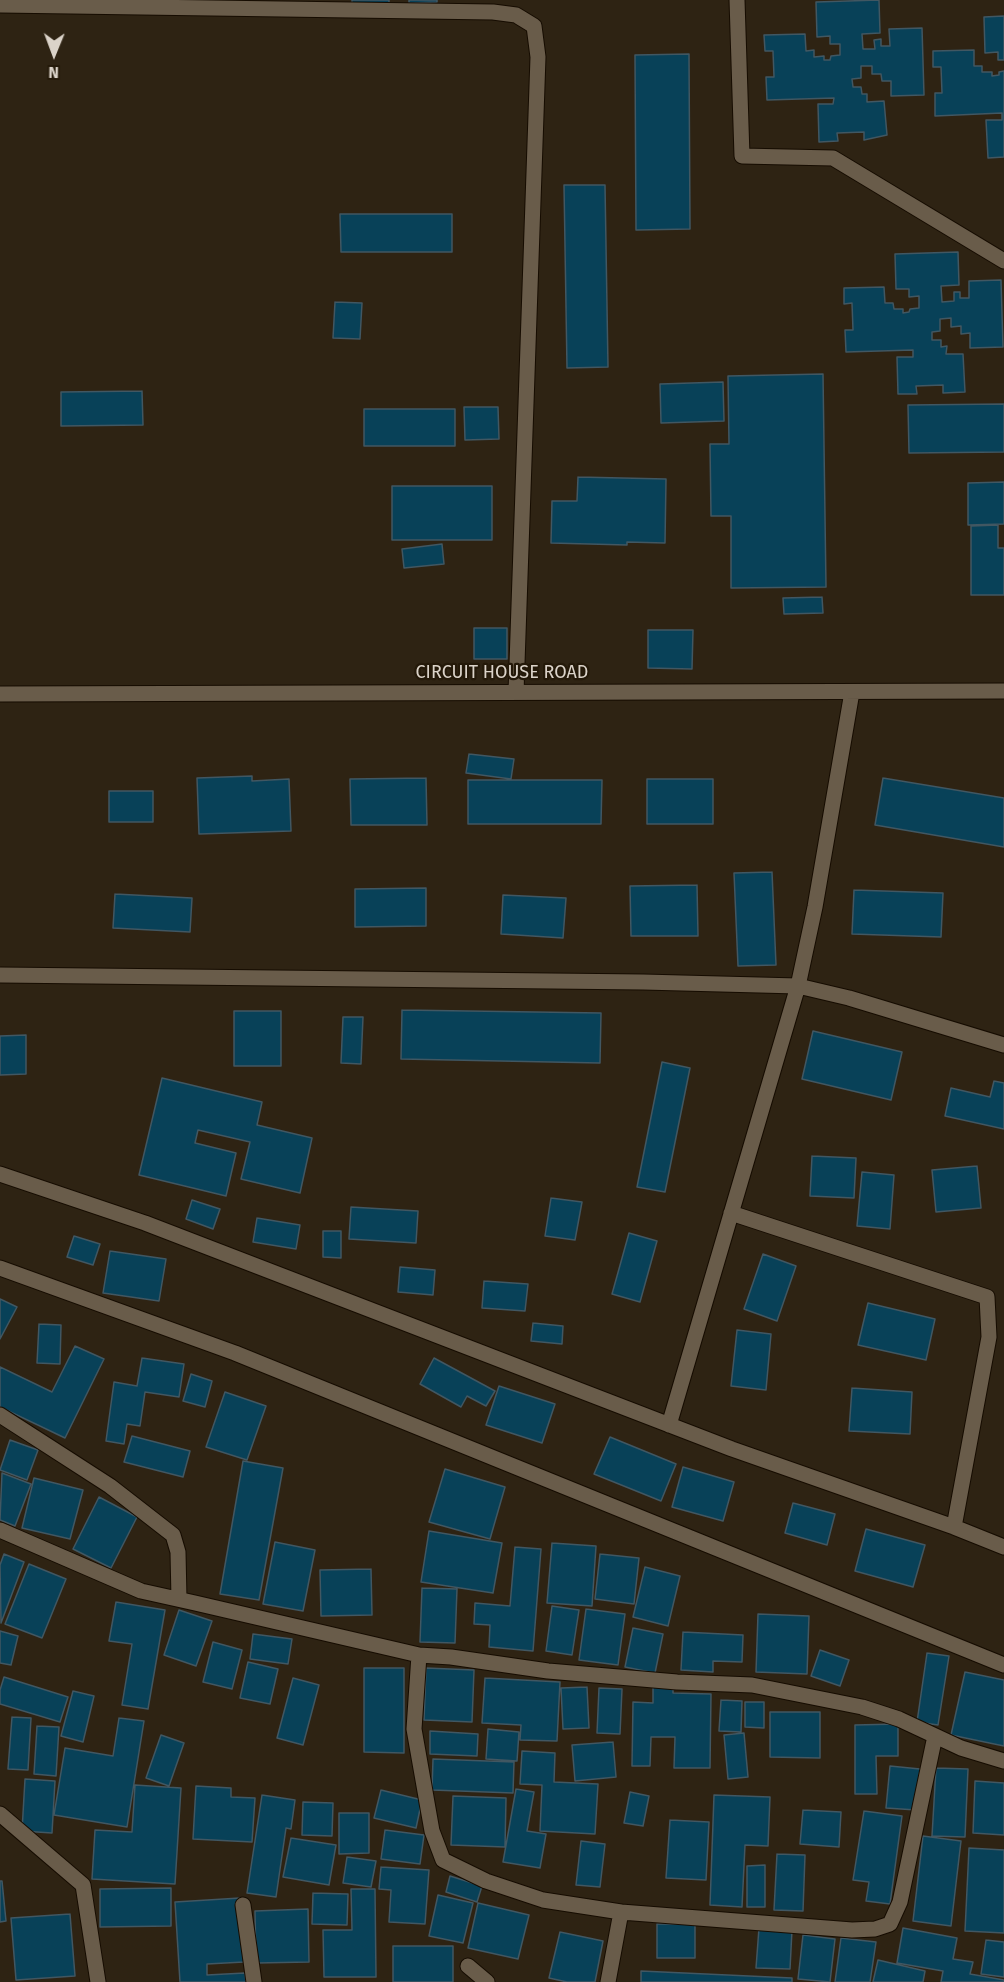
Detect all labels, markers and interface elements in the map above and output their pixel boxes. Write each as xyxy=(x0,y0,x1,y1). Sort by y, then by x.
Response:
north arrow xyxy=(24,24,84,84)
text: N xyxy=(48,63,59,82)
street label: CIRCUIT HOUSE ROAD xyxy=(416,662,588,684)

